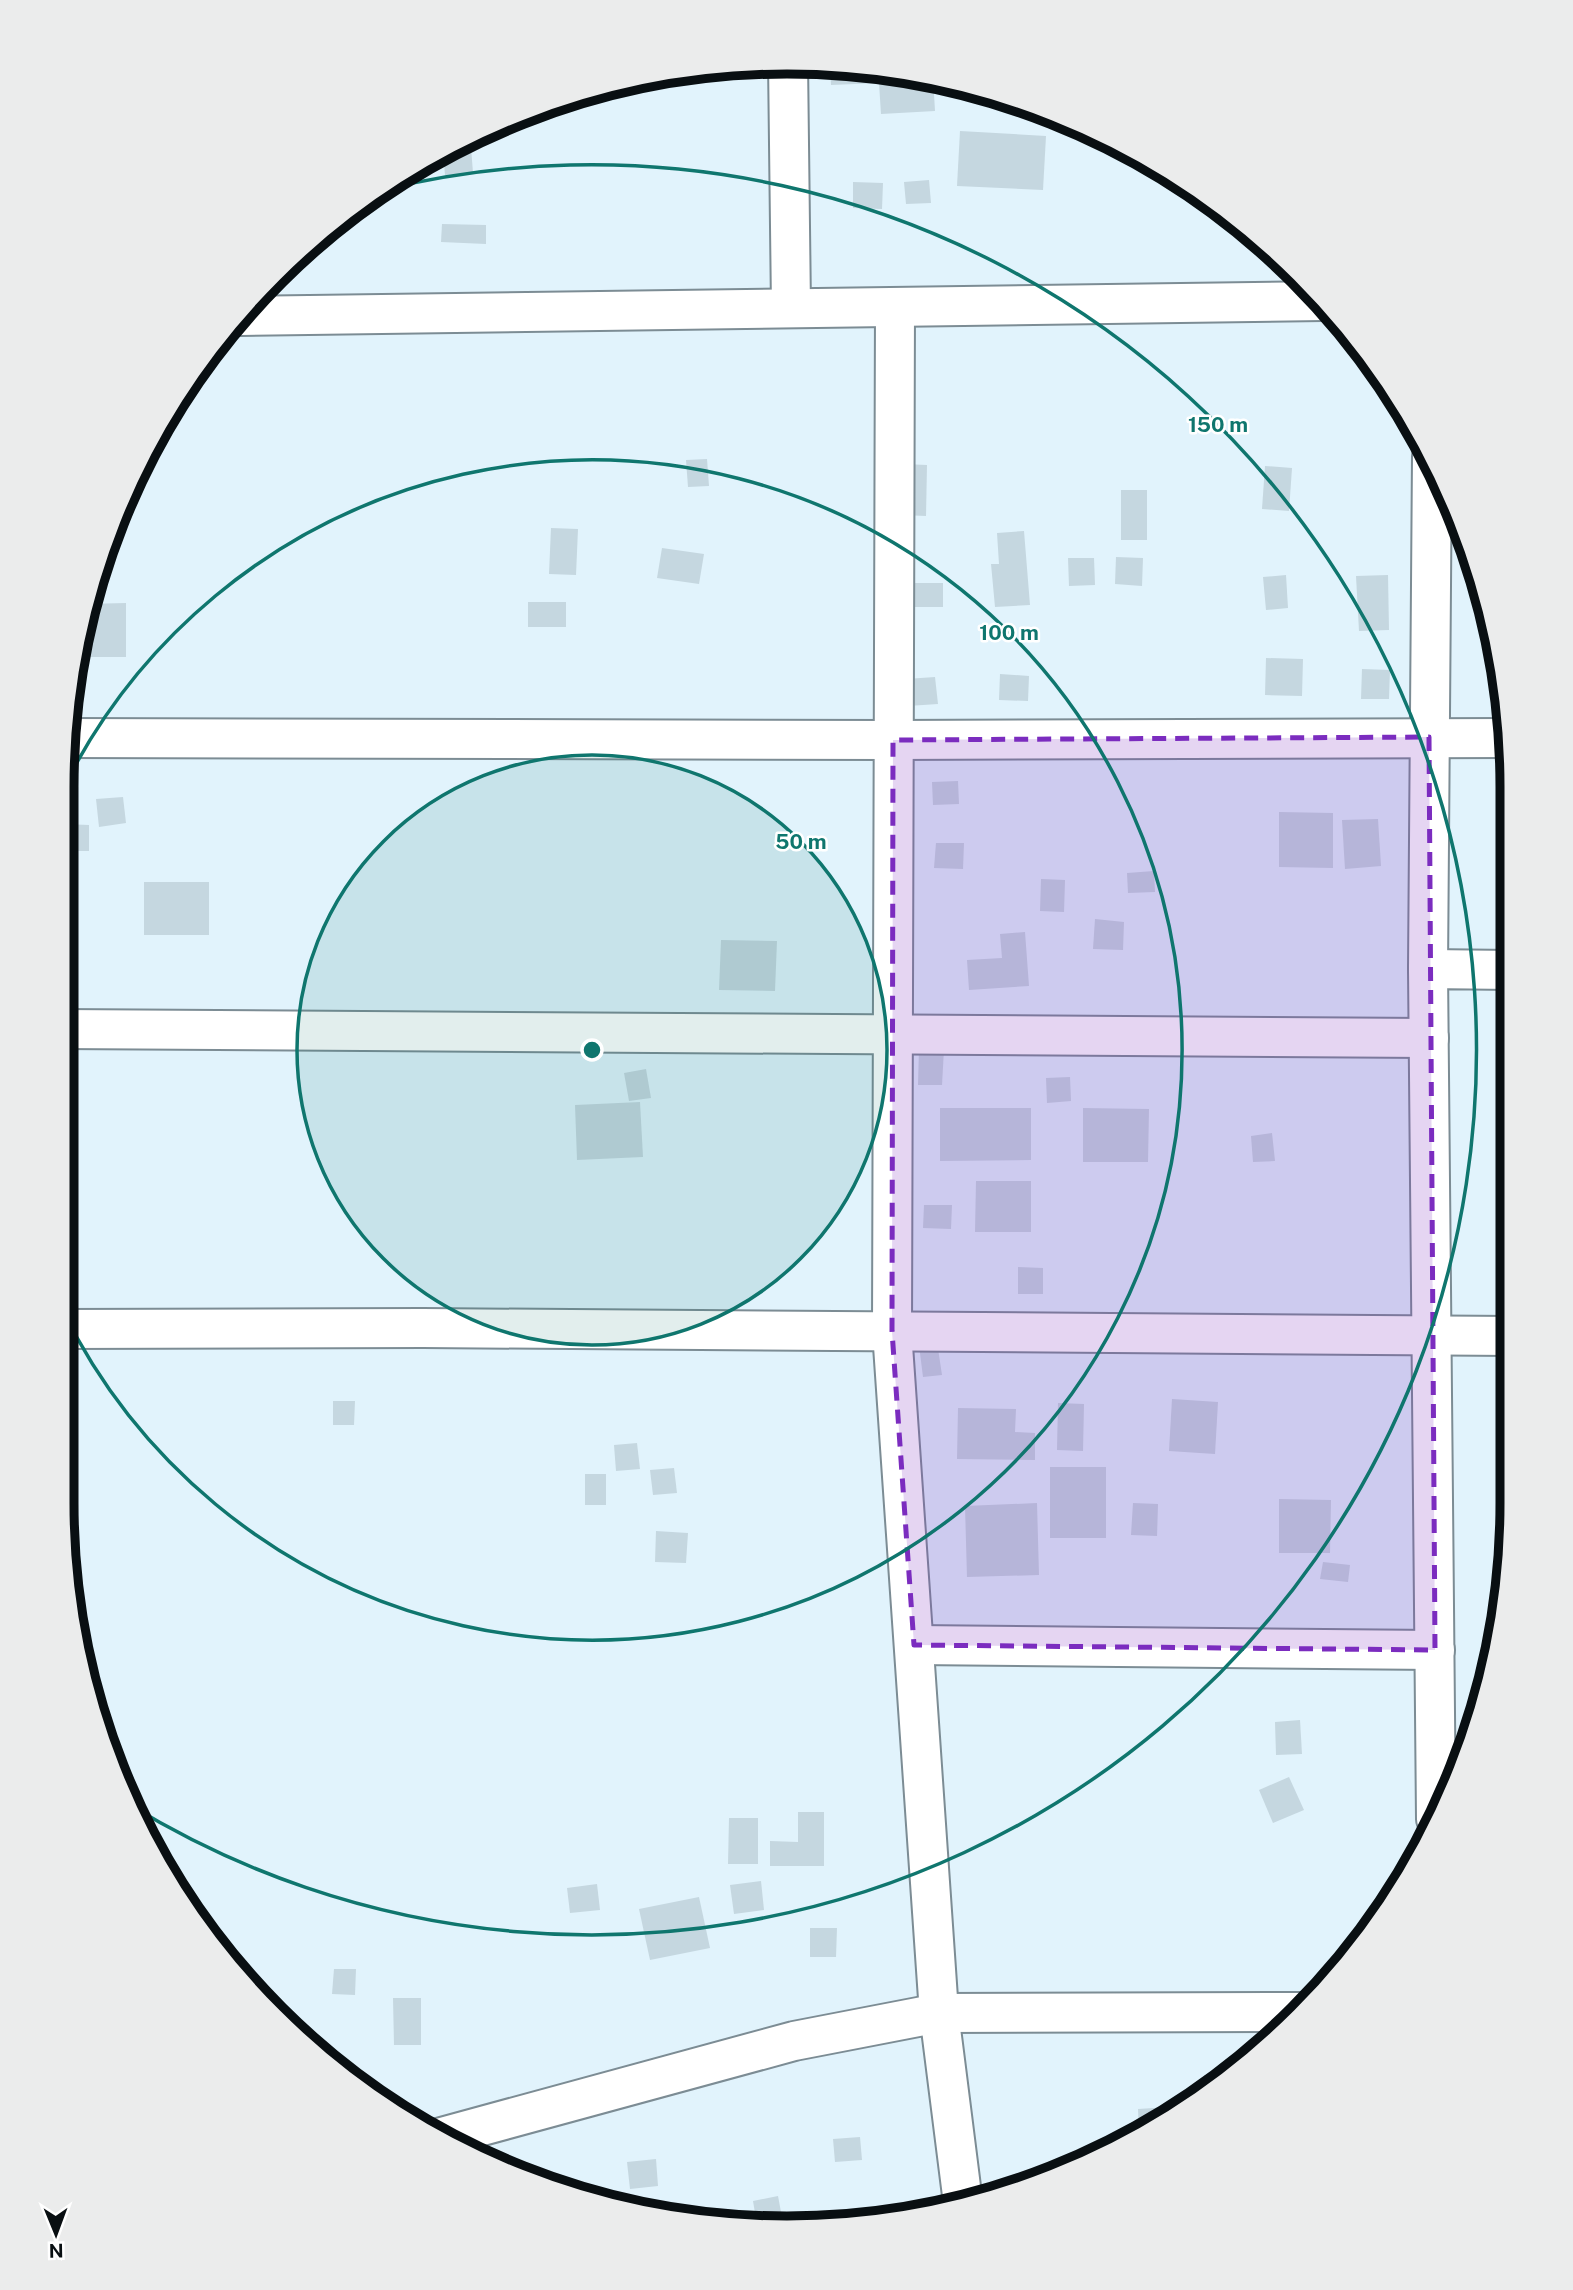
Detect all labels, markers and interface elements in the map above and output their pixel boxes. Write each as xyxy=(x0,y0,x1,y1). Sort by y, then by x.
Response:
text: 150 m xyxy=(1188,412,1248,437)
text: 100 m xyxy=(979,620,1039,645)
text: 50 m xyxy=(775,829,827,854)
centre of rings xyxy=(580,1038,604,1062)
north arrow xyxy=(21,2199,91,2269)
text: N xyxy=(49,2240,64,2262)

